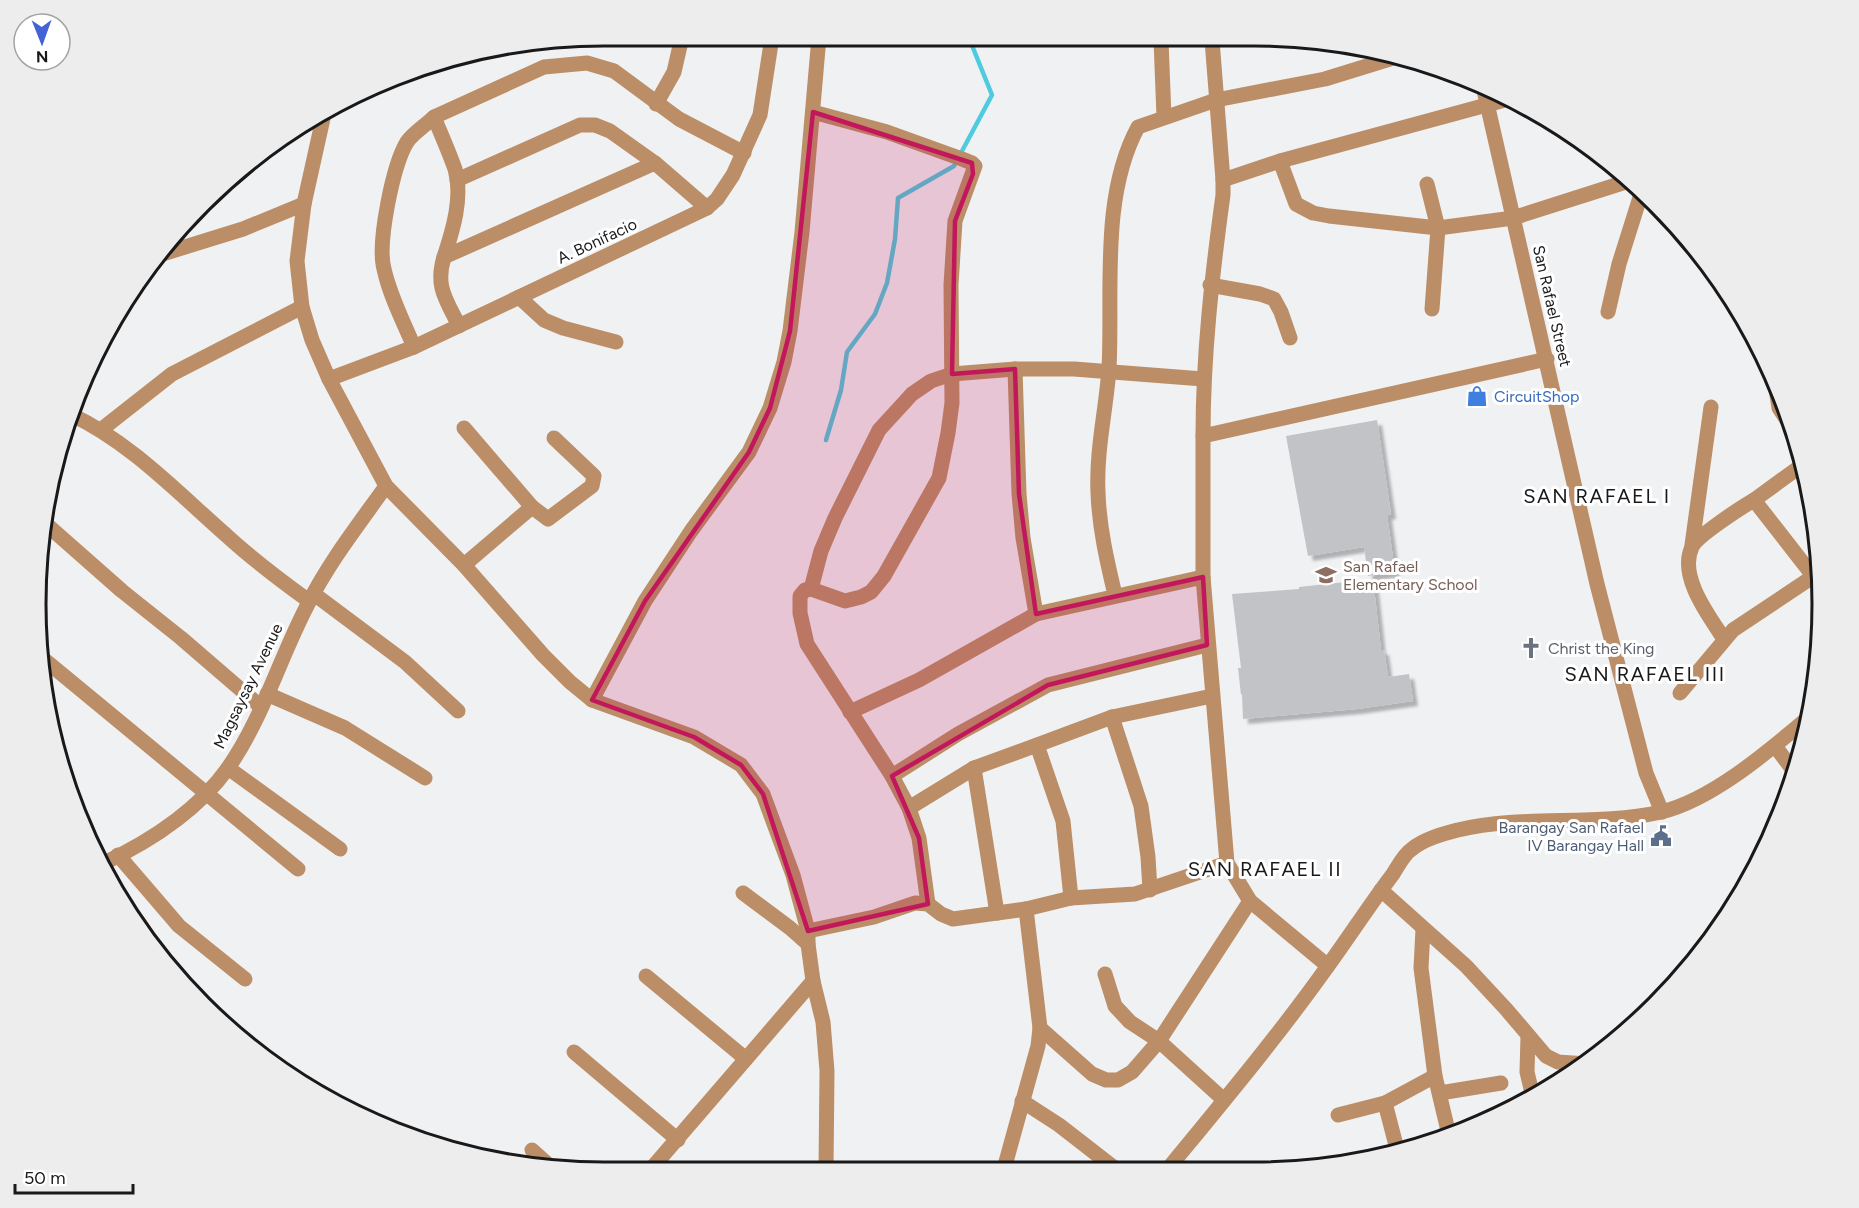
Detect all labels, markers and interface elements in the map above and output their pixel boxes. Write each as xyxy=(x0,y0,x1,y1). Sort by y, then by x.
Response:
north arrow xyxy=(12,12,72,72)
text: N xyxy=(36,47,49,66)
street label: A. Bonifacio xyxy=(554,214,640,268)
street label: San Rafael Street xyxy=(1529,243,1575,369)
shop icon: CircuitShop xyxy=(1465,384,1489,408)
place label: CircuitShop xyxy=(1494,387,1580,406)
district label: SAN RAFAEL I xyxy=(1523,484,1671,508)
place label: San Rafael Elementary School xyxy=(1343,557,1477,594)
school or university icon: San Rafael Elementary School xyxy=(1314,563,1338,587)
street label: Magsaysay Avenue xyxy=(209,620,287,752)
church icon: Christ the King xyxy=(1519,636,1543,660)
place label: Christ the King xyxy=(1548,639,1655,658)
district label: SAN RAFAEL III xyxy=(1564,662,1726,686)
place label: Barangay San Rafael IV Barangay Hall xyxy=(1498,818,1644,855)
public building icon: Barangay San Rafael IV Barangay Hall xyxy=(1649,824,1673,848)
district label: SAN RAFAEL II xyxy=(1188,857,1342,881)
scale bar xyxy=(15,1157,134,1195)
text: 50 m xyxy=(24,1167,66,1189)

